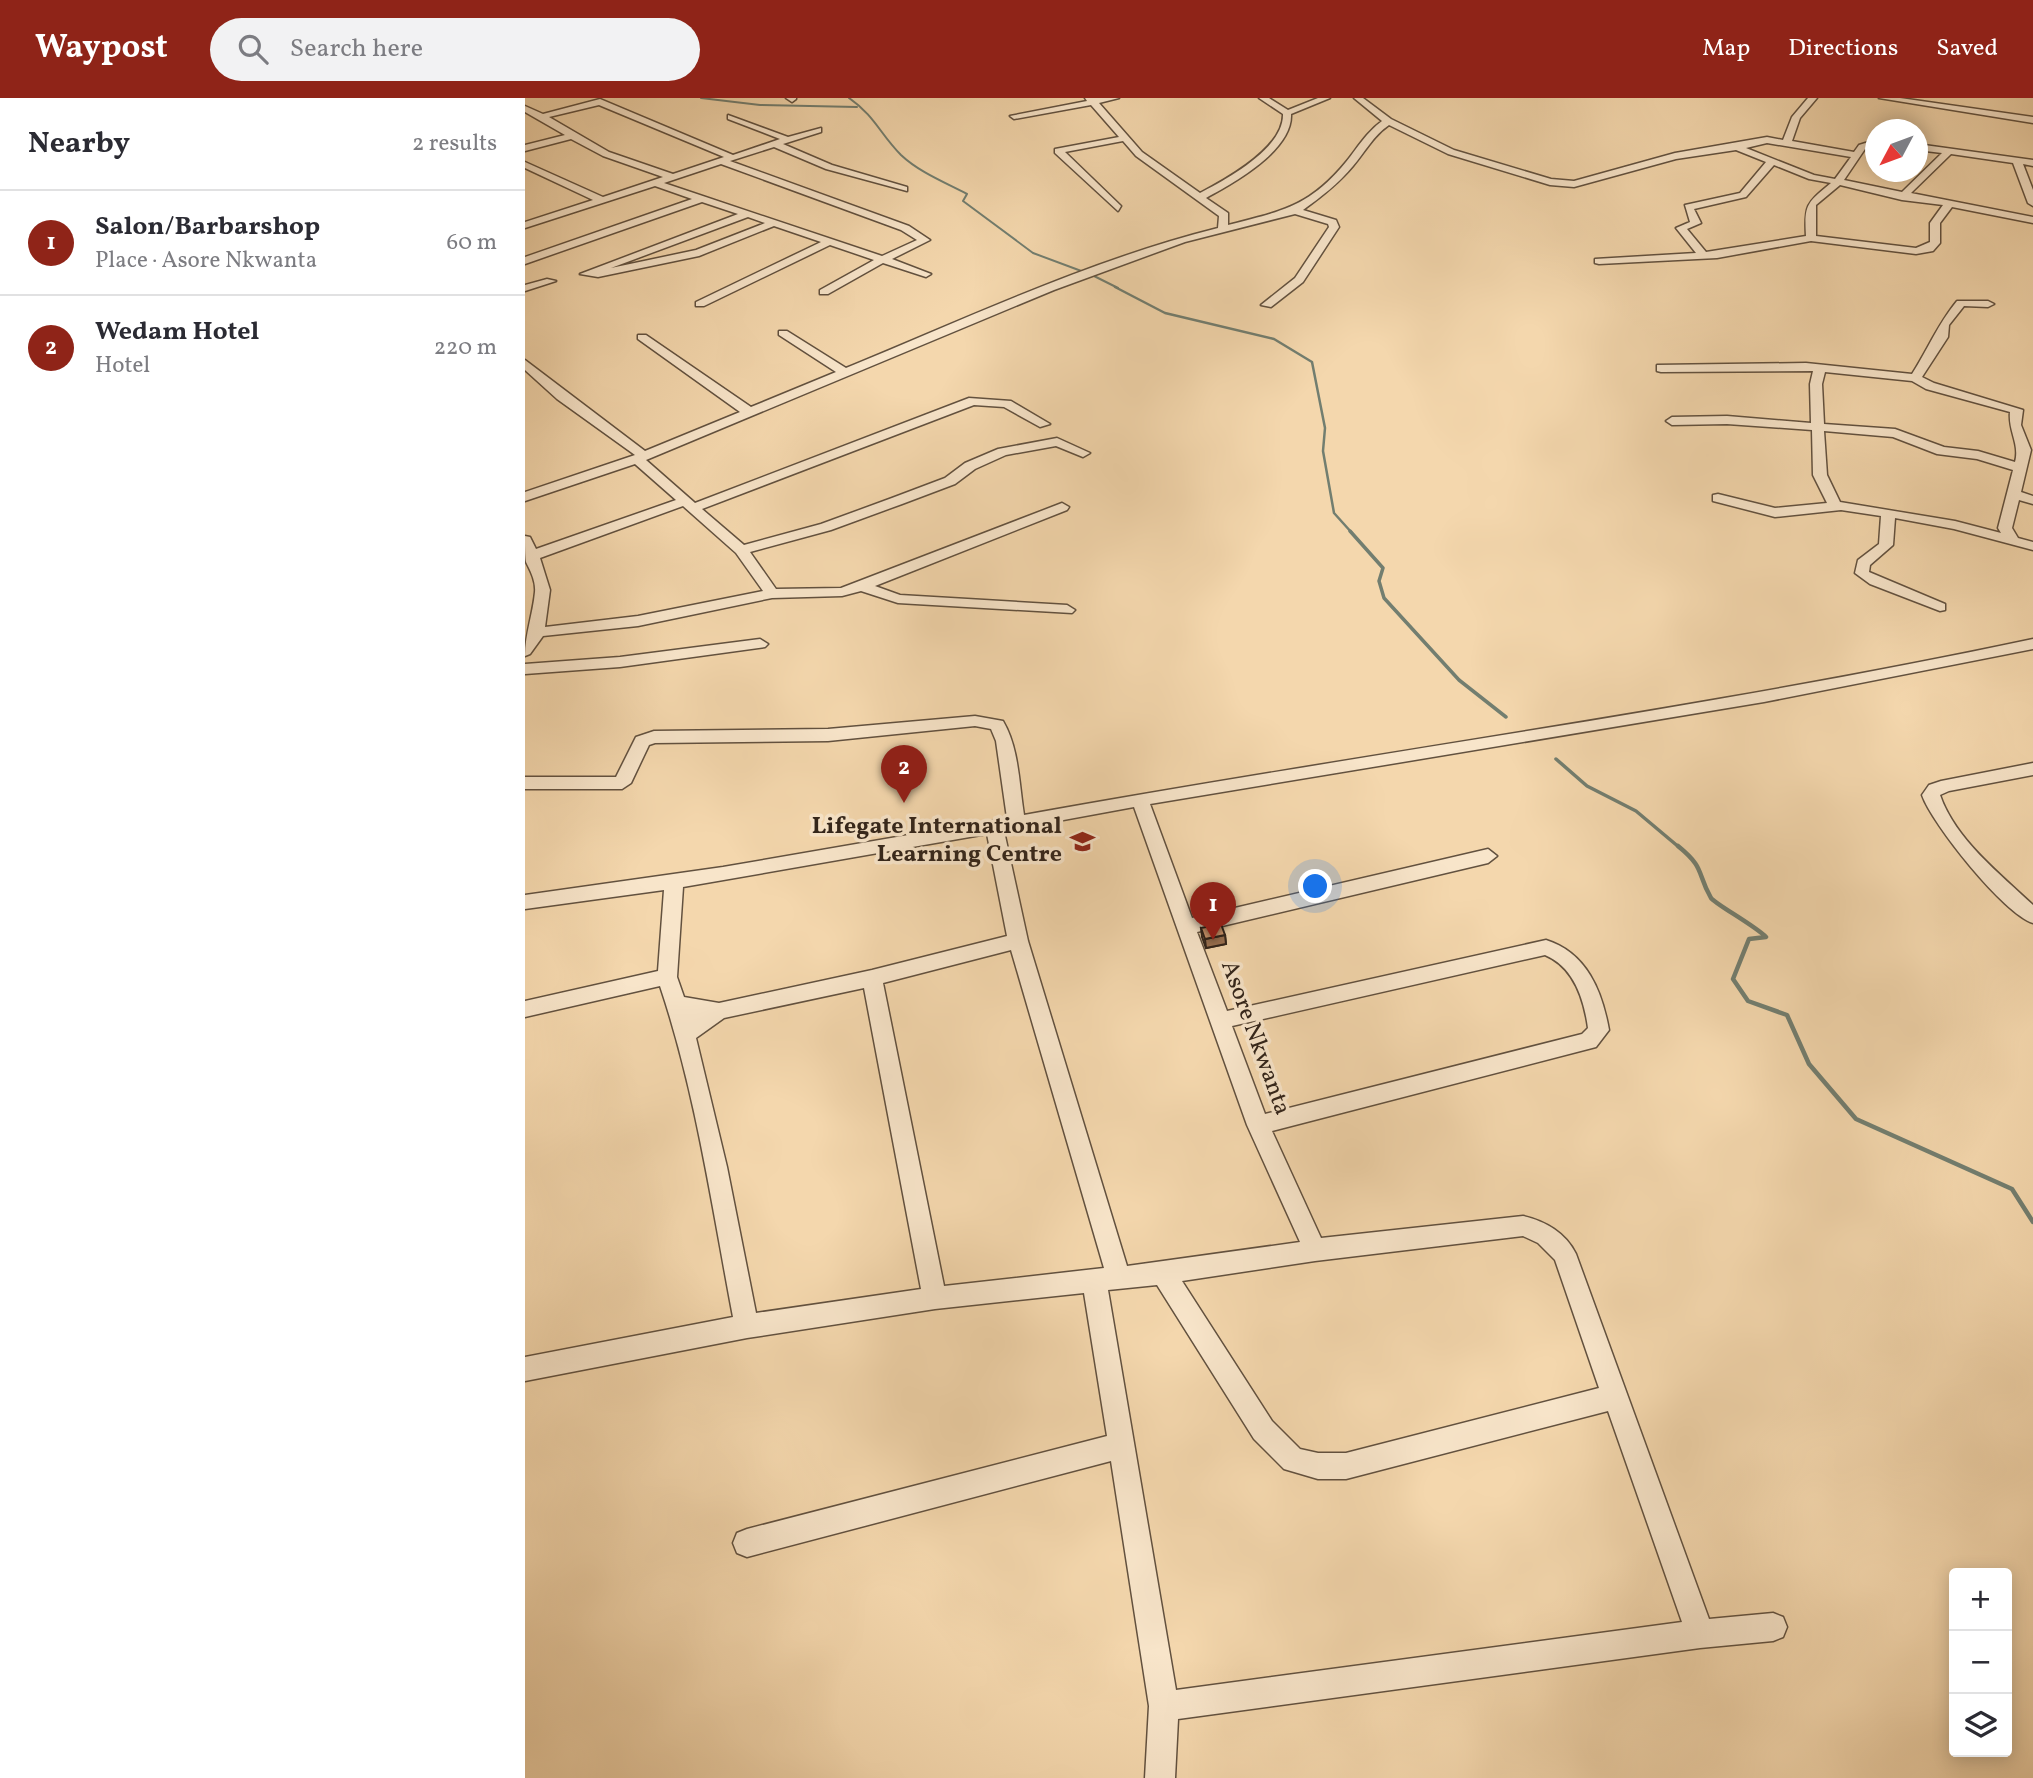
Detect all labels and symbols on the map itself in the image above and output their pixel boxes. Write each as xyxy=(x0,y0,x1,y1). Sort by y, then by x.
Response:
north arrow xyxy=(1865,119,1928,182)
pin: 2 xyxy=(881,745,927,803)
place label: Lifegate International Learning Centre xyxy=(812,810,1062,872)
school or university icon: Lifegate International Learning Centre xyxy=(1068,827,1096,855)
your location xyxy=(1298,869,1332,903)
pin: 1 xyxy=(1190,882,1236,940)
street label: Asore Nkwanta xyxy=(1211,956,1299,1120)

